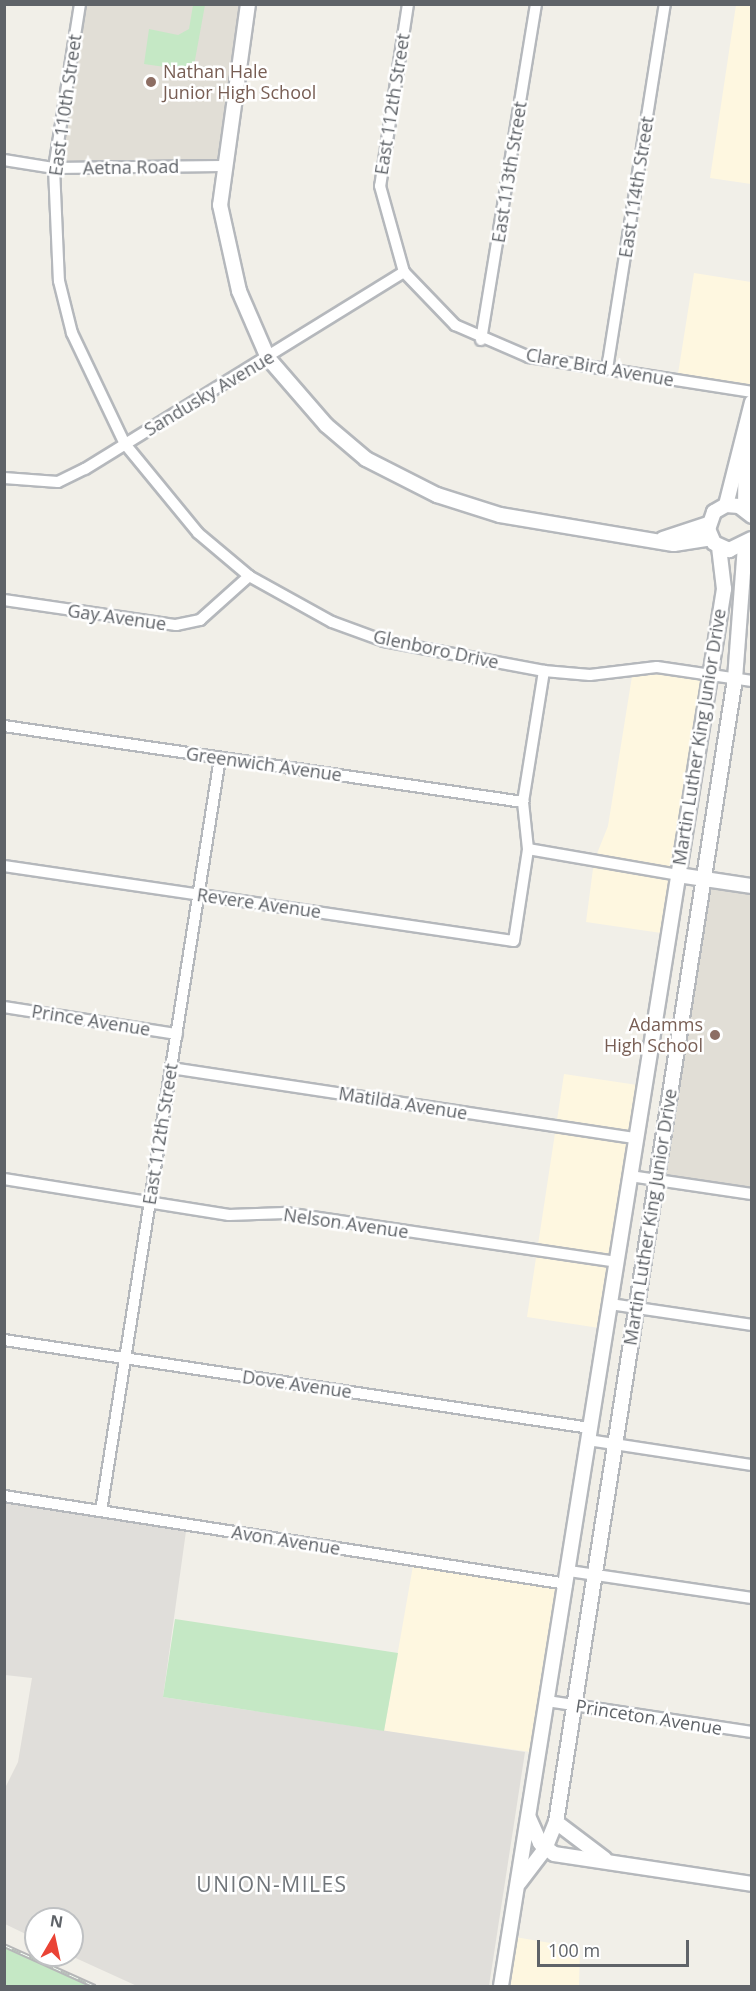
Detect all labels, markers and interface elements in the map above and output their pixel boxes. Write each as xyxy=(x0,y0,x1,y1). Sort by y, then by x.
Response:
street label: East 112th Street xyxy=(370,32,414,176)
street label: East 110th Street xyxy=(44,33,86,177)
place label: Nathan Hale Junior High School xyxy=(163,61,316,104)
marker: Nathan Hale Junior High School xyxy=(144,75,158,89)
street label: East 113th Street xyxy=(487,100,531,244)
street label: East 114th Street xyxy=(614,115,658,259)
street label: Aetna Road xyxy=(83,155,179,179)
street label: Clare Bird Avenue xyxy=(524,343,676,391)
street label: Sandusky Avenue xyxy=(140,346,278,440)
street label: Gay Avenue xyxy=(66,599,168,635)
street label: Martin Luther King Junior Drive xyxy=(668,607,730,867)
street label: Glenboro Drive xyxy=(371,625,501,673)
street label: Greenwich Avenue xyxy=(185,742,343,786)
street label: Revere Avenue xyxy=(196,884,322,922)
street label: Prince Avenue xyxy=(30,1000,152,1040)
place label: Adamms High School xyxy=(604,1014,703,1056)
marker: Adamms High School xyxy=(708,1028,722,1042)
street label: East 112th Street xyxy=(138,1062,182,1206)
street label: Matilda Avenue xyxy=(337,1082,469,1124)
street label: Martin Luther King Junior Drive xyxy=(619,1087,681,1347)
street label: Nelson Avenue xyxy=(282,1204,410,1242)
street label: Dove Avenue xyxy=(241,1366,353,1402)
street label: Avon Avenue xyxy=(230,1521,342,1559)
street label: Princeton Avenue xyxy=(574,1695,724,1739)
district label: UNION-MILES xyxy=(196,1871,348,1897)
north arrow xyxy=(24,1907,84,1967)
text: N xyxy=(48,1909,65,1933)
scale bar xyxy=(540,1928,692,1966)
text: 100 m xyxy=(548,1938,600,1962)

